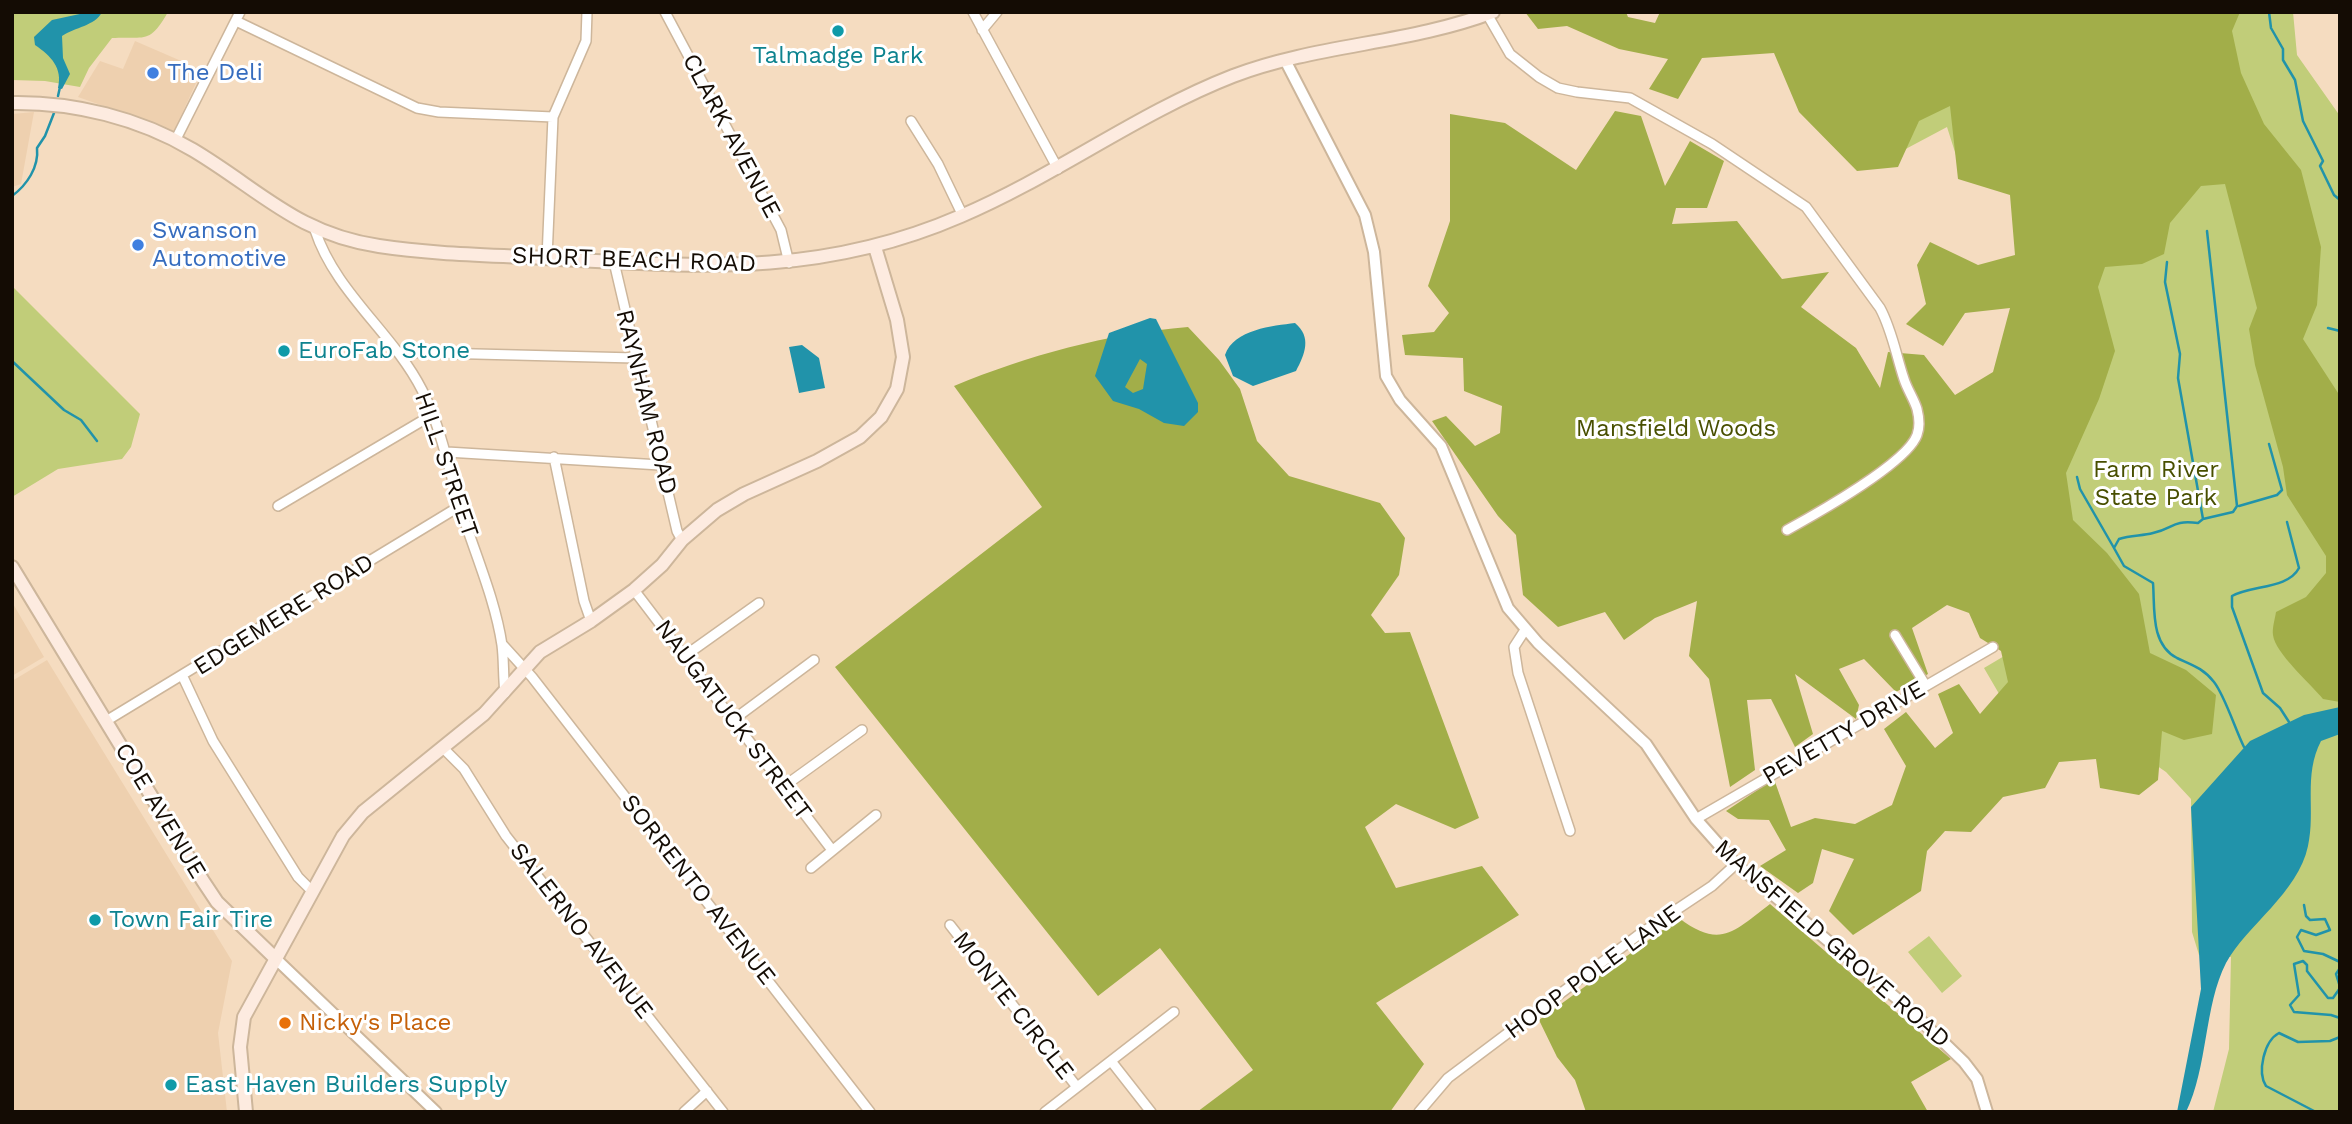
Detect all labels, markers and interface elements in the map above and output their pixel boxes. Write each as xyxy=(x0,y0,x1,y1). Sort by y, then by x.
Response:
marker: Talmadge Park xyxy=(830,23,846,39)
place label: Talmadge Park xyxy=(753,42,923,70)
street label: CLARK AVENUE xyxy=(676,49,786,223)
place label: The Deli xyxy=(167,59,263,87)
marker: The Deli xyxy=(145,65,161,81)
place label: Swanson Automotive xyxy=(152,217,287,273)
marker: Swanson Automotive xyxy=(130,237,146,253)
street label: SHORT BEACH ROAD xyxy=(512,241,756,279)
street label: RAYNHAM ROAD xyxy=(609,307,683,497)
place label: EuroFab Stone xyxy=(298,337,470,365)
marker: EuroFab Stone xyxy=(276,343,292,359)
street label: HILL STREET xyxy=(408,389,484,541)
park label: Mansfield Woods xyxy=(1576,415,1776,443)
park label: Farm River State Park xyxy=(2093,456,2219,512)
street label: EDGEMERE ROAD xyxy=(189,548,379,682)
street label: NAUGATUCK STREET xyxy=(648,614,818,826)
street label: PEVETTY DRIVE xyxy=(1758,675,1930,791)
street label: COE AVENUE xyxy=(108,738,212,884)
street label: SORRENTO AVENUE xyxy=(615,789,781,991)
street label: MANSFIELD GROVE ROAD xyxy=(1708,834,1956,1054)
street label: SALERNO AVENUE xyxy=(503,837,659,1025)
street label: HOOP POLE LANE xyxy=(1500,899,1686,1045)
place label: Town Fair Tire xyxy=(109,906,273,934)
marker: Town Fair Tire xyxy=(87,912,103,928)
street label: MONTE CIRCLE xyxy=(946,926,1080,1086)
place label: Nicky's Place xyxy=(299,1009,451,1037)
marker: Nicky's Place xyxy=(277,1015,293,1031)
place label: East Haven Builders Supply xyxy=(185,1071,507,1099)
marker: East Haven Builders Supply xyxy=(163,1077,179,1093)

